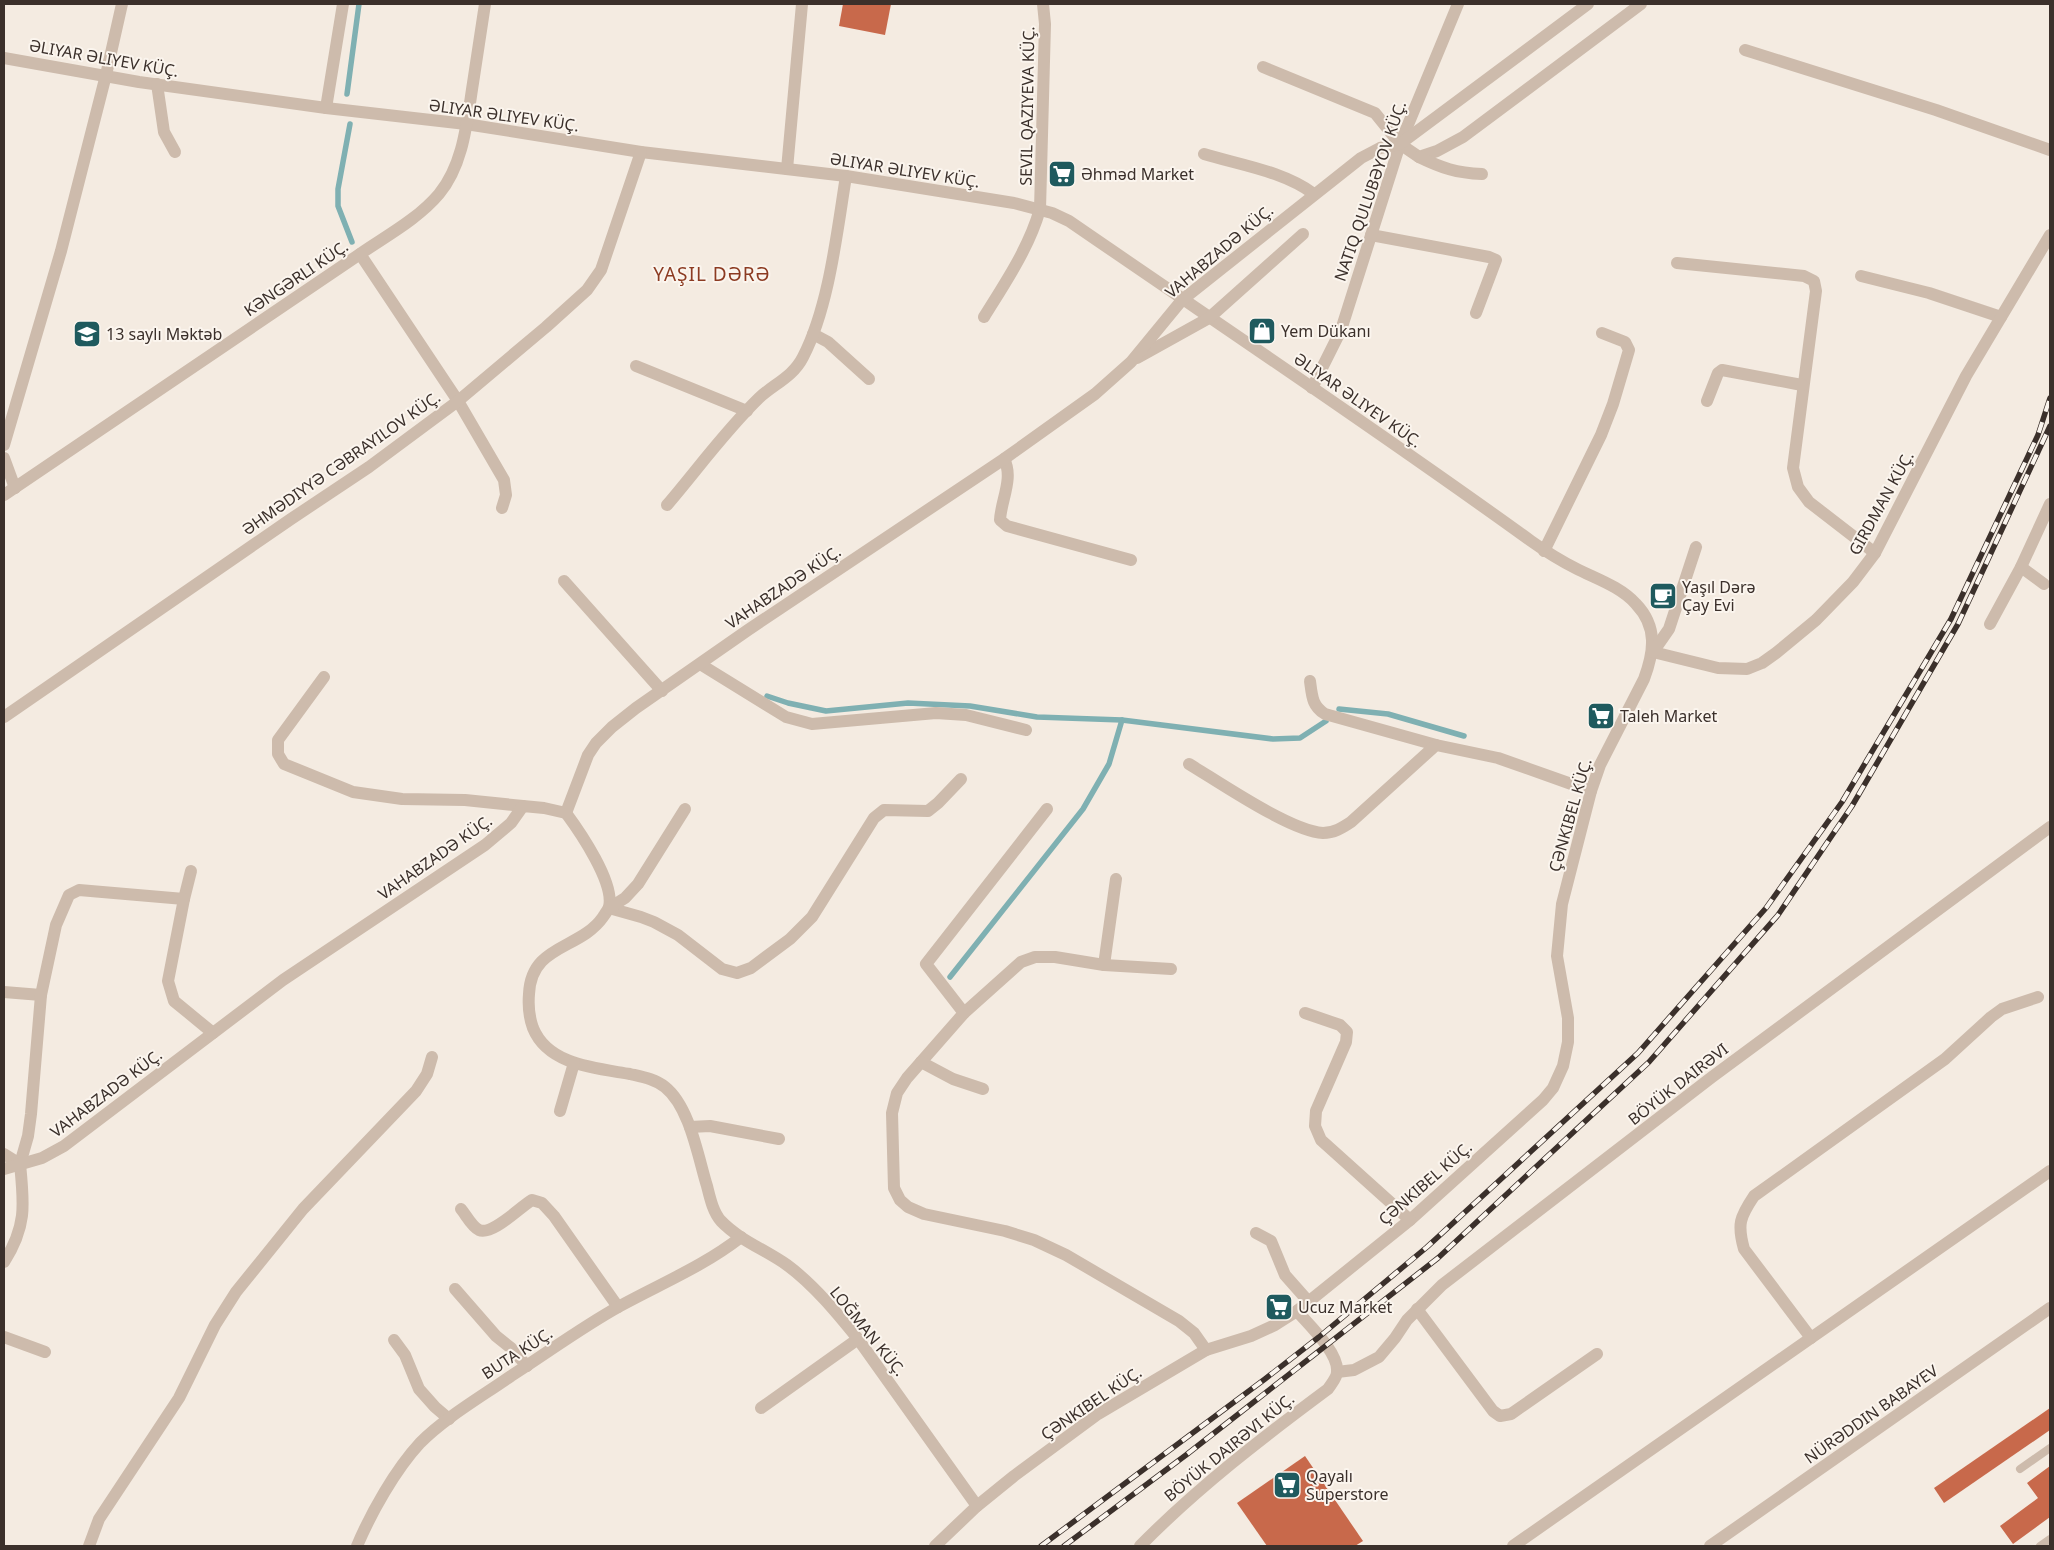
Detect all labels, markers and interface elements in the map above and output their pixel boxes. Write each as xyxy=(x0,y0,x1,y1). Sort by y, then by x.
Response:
street label: SEVIL QAZIYEVA KÜÇ. xyxy=(1015,26,1039,186)
street label: ƏLIYAR ƏLIYEV KÜÇ. xyxy=(28,34,180,82)
street label: ƏLIYAR ƏLIYEV KÜÇ. xyxy=(427,94,581,136)
street label: NATIQ QULUBƏYOV KÜÇ. xyxy=(1329,98,1411,284)
street label: ƏLIYAR ƏLIYEV KÜÇ. xyxy=(829,147,981,193)
supermarket icon: Əhməd Market xyxy=(1047,159,1077,189)
place label: Əhməd Market xyxy=(1081,163,1194,185)
street label: VAHABZADƏ KÜÇ. xyxy=(1160,199,1278,303)
street label: KƏNGƏRLI KÜÇ. xyxy=(240,235,352,321)
district label: YAŞIL DƏRƏ xyxy=(653,261,771,287)
shop icon: Yem Dükanı xyxy=(1247,316,1277,346)
school or university icon: 13 saylı Məktəb xyxy=(72,319,102,349)
place label: Yem Dükanı xyxy=(1281,320,1371,342)
place label: 13 saylı Məktəb xyxy=(106,323,222,345)
street label: ƏLIYAR ƏLIYEV KÜÇ. xyxy=(1290,348,1426,452)
street label: ƏHMƏDIYYƏ CƏBRAYILOV KÜÇ. xyxy=(237,386,445,540)
street label: GIRDMAN KÜÇ. xyxy=(1843,447,1919,559)
street label: VAHABZADƏ KÜÇ. xyxy=(721,540,845,634)
place label: Yaşıl Dərə Çay Evi xyxy=(1682,576,1756,616)
cafe icon: Yaşıl Dərə Çay Evi xyxy=(1648,581,1678,611)
supermarket icon: Taleh Market xyxy=(1586,701,1616,731)
place label: Taleh Market xyxy=(1620,705,1717,727)
street label: ÇƏNKIBEL KÜÇ. xyxy=(1543,756,1597,874)
street label: VAHABZADƏ KÜÇ. xyxy=(374,809,496,905)
street label: BÖYÜK DAIRƏVI xyxy=(1623,1038,1733,1130)
street label: VAHABZADƏ KÜÇ. xyxy=(46,1044,166,1142)
street label: ÇƏNKIBEL KÜÇ. xyxy=(1374,1136,1476,1230)
street label: LOĞMAN KÜÇ. xyxy=(825,1282,911,1380)
supermarket icon: Ucuz Market xyxy=(1264,1292,1294,1322)
place label: Ucuz Market xyxy=(1298,1296,1393,1318)
street label: BUTA KÜÇ. xyxy=(477,1322,557,1384)
street label: NÜRƏDDIN BABAYEV xyxy=(1800,1359,1943,1468)
street label: ÇƏNKIBEL KÜÇ. xyxy=(1036,1361,1146,1445)
street label: BÖYÜK DAIRƏVI KÜÇ. xyxy=(1159,1388,1299,1506)
place label: Qayalı Superstore xyxy=(1306,1465,1389,1505)
supermarket icon: Qayalı Superstore xyxy=(1272,1470,1302,1500)

